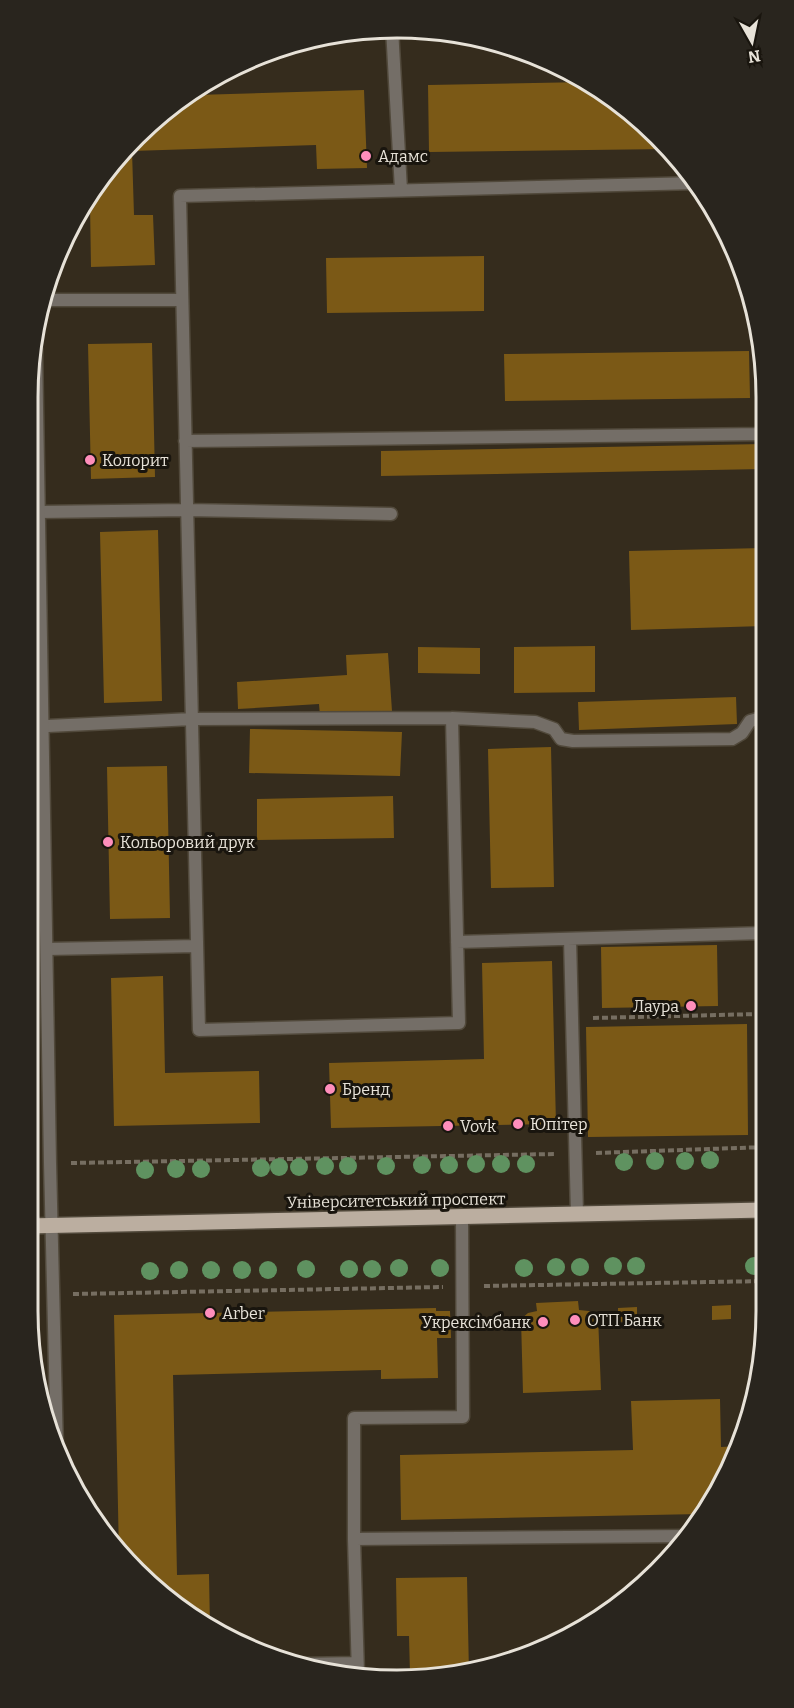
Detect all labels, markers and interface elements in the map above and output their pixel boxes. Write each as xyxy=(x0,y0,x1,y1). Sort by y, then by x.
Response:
north arrow xyxy=(722,12,782,72)
text: N xyxy=(747,46,762,67)
place label: Адамс xyxy=(378,147,428,166)
marker: Адамс xyxy=(359,149,373,163)
place label: Колорит xyxy=(102,451,169,470)
marker: Колорит xyxy=(83,453,97,467)
place label: Кольоровий друк xyxy=(120,833,256,852)
marker: Кольоровий друк xyxy=(101,835,115,849)
place label: Лаура xyxy=(633,997,679,1016)
marker: Лаура xyxy=(684,999,698,1013)
place label: Бренд xyxy=(342,1080,391,1099)
marker: Бренд xyxy=(323,1082,337,1096)
place label: Юпітер xyxy=(530,1115,587,1134)
place label: Vovk xyxy=(460,1117,496,1136)
marker: Юпітер xyxy=(511,1117,525,1131)
marker: Vovk xyxy=(441,1119,455,1133)
street label: Університетський проспект xyxy=(286,1189,506,1212)
place label: Arber xyxy=(222,1304,265,1323)
marker: Arber xyxy=(203,1306,217,1320)
place label: ОТП Банк xyxy=(587,1311,662,1330)
place label: Укрексімбанк xyxy=(422,1313,532,1332)
marker: ОТП Банк xyxy=(568,1313,582,1327)
marker: Укрексімбанк xyxy=(536,1315,550,1329)

